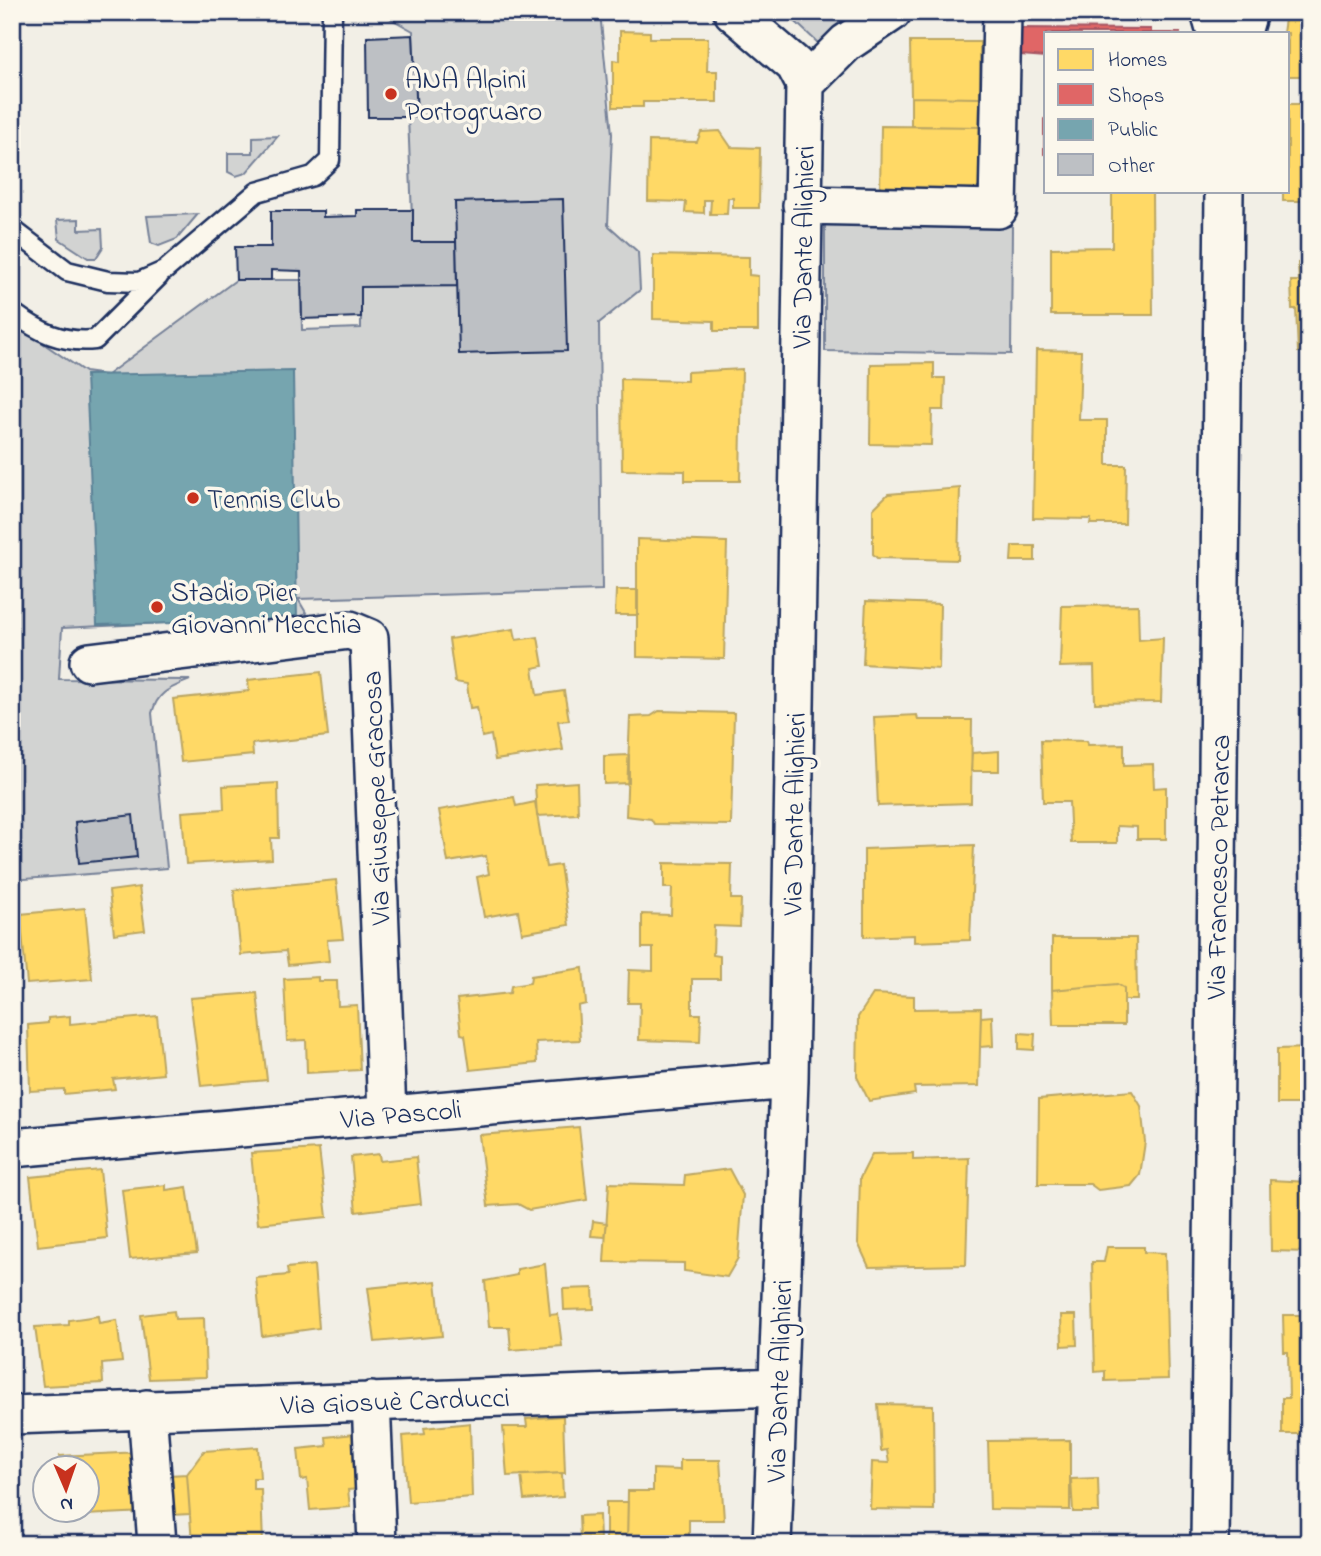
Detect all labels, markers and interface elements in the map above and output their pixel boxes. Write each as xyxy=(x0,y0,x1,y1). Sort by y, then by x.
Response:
legend xyxy=(1044,32,1290,192)
text: Homes xyxy=(1108,46,1168,76)
place label: ANA Alpini Portogruaro xyxy=(405,61,542,134)
text: Shops xyxy=(1108,82,1165,112)
marker: ANA Alpini Portogruaro xyxy=(383,86,399,102)
text: Public xyxy=(1108,116,1159,146)
street label: Via Dante Alighieri xyxy=(783,145,828,350)
text: Other xyxy=(1108,152,1155,182)
place label: Tennis Club xyxy=(207,481,340,522)
marker: Tennis Club xyxy=(185,490,201,506)
place label: Stadio Pier Giovanni Mecchia xyxy=(171,574,362,647)
marker: Stadio Pier Giovanni Mecchia xyxy=(149,599,165,615)
street label: Via Giuseppe Gracosa xyxy=(354,670,403,927)
street label: Via Dante Alighieri xyxy=(774,712,819,917)
street label: Via Francesco Petrarca xyxy=(1198,734,1243,1001)
street label: Via Pascoli xyxy=(338,1091,464,1142)
street label: Via Dante Alighieri xyxy=(757,1279,806,1484)
street label: Via Giosuè Carducci xyxy=(279,1379,510,1428)
north arrow xyxy=(32,1454,102,1524)
text: N xyxy=(59,1490,73,1517)

